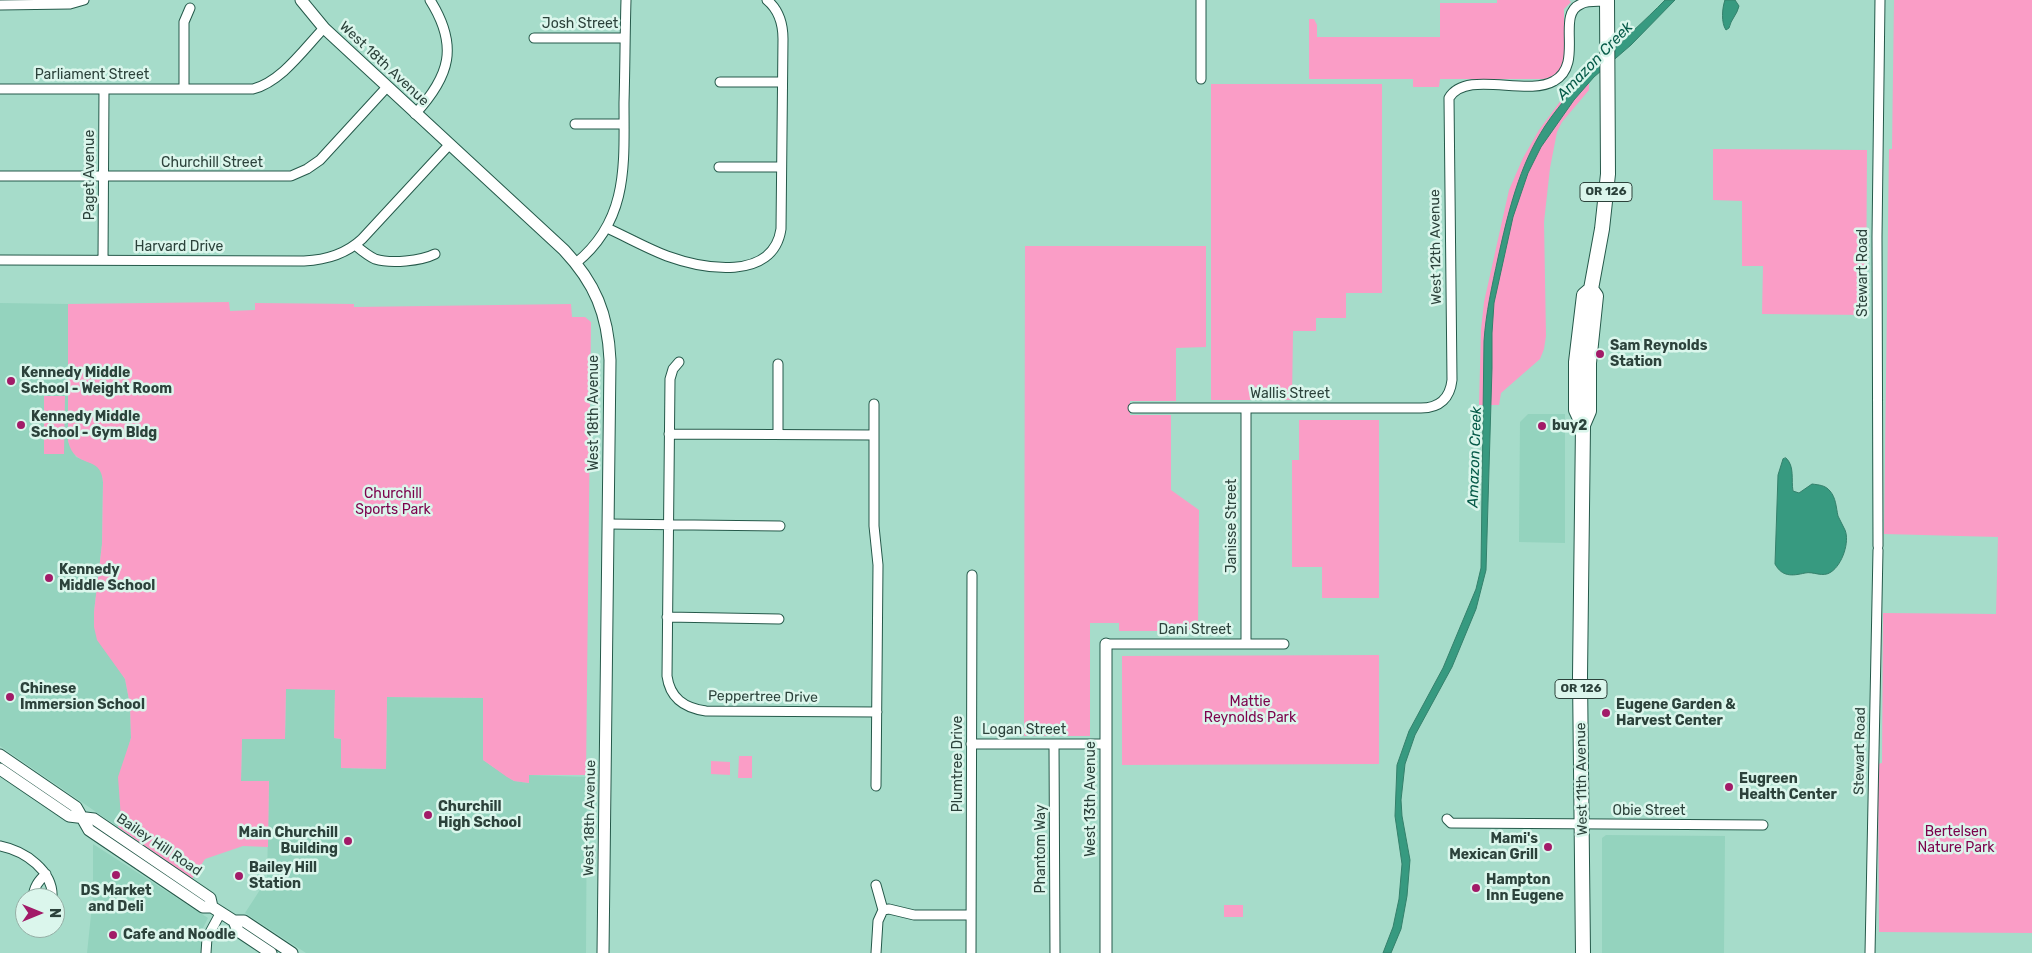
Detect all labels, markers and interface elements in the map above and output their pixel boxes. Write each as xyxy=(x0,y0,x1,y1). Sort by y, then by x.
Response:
street label: Josh Street xyxy=(542,16,618,32)
street label: West 18th Avenue xyxy=(336,18,432,110)
water label: Amazon Creek xyxy=(1553,18,1637,104)
street label: Parliament Street xyxy=(35,67,149,83)
street label: Paget Avenue xyxy=(82,130,98,220)
street label: Churchill Street xyxy=(161,155,263,171)
road number: OR 126 xyxy=(1580,182,1632,202)
street label: West 12th Avenue xyxy=(1427,189,1445,305)
street label: Stewart Road xyxy=(1855,229,1871,317)
street label: Harvard Drive xyxy=(135,239,223,255)
place label: Sam Reynolds Station xyxy=(1610,338,1707,371)
marker: Sam Reynolds Station xyxy=(1594,348,1606,360)
street label: West 18th Avenue xyxy=(586,355,602,471)
place label: Kennedy Middle School - Weight Room xyxy=(21,365,172,398)
marker: Kennedy Middle School - Weight Room xyxy=(5,375,17,387)
street label: Wallis Street xyxy=(1250,386,1330,402)
water label: Amazon Creek xyxy=(1464,406,1486,508)
place label: Kennedy Middle School - Gym Bldg xyxy=(31,409,157,442)
place label: buy2 xyxy=(1552,418,1587,434)
marker: Kennedy Middle School - Gym Bldg xyxy=(15,419,27,431)
marker: buy2 xyxy=(1536,420,1548,432)
street label: Janisse Street xyxy=(1224,479,1240,573)
park label: Churchill Sports Park xyxy=(355,486,431,518)
place label: Kennedy Middle School xyxy=(59,562,155,594)
marker: Kennedy Middle School xyxy=(43,572,55,584)
street label: Dani Street xyxy=(1158,622,1232,638)
road number: OR 126 xyxy=(1555,680,1607,699)
place label: Chinese Immersion School xyxy=(20,681,145,714)
street label: Peppertree Drive xyxy=(708,688,818,706)
marker: Chinese Immersion School xyxy=(4,691,16,703)
park label: Mattie Reynolds Park xyxy=(1204,694,1296,726)
place label: Eugene Garden & Harvest Center xyxy=(1616,697,1736,730)
marker: Eugene Garden & Harvest Center xyxy=(1600,707,1612,719)
street label: Stewart Road xyxy=(1851,707,1869,795)
street label: Plumtree Drive xyxy=(950,716,966,812)
street label: Logan Street xyxy=(982,722,1066,738)
street label: West 11th Avenue xyxy=(1573,722,1591,836)
street label: West 13th Avenue xyxy=(1083,741,1099,857)
street label: West 18th Avenue xyxy=(581,760,599,876)
place label: Eugreen Health Center xyxy=(1739,771,1837,804)
marker: Eugreen Health Center xyxy=(1723,781,1735,793)
place label: Churchill High School xyxy=(438,799,521,832)
street label: Obie Street xyxy=(1613,803,1685,819)
street label: Phantom Way xyxy=(1033,804,1049,894)
marker: Churchill High School xyxy=(422,809,434,821)
street label: Bailey Hill Road xyxy=(113,810,205,880)
park label: Bertelsen Nature Park xyxy=(1918,824,1994,856)
place label: Main Churchill Building xyxy=(239,825,338,858)
place label: Mami's Mexican Grill xyxy=(1449,831,1538,864)
marker: Main Churchill Building xyxy=(342,835,354,847)
marker: Mami's Mexican Grill xyxy=(1542,841,1554,853)
place label: Bailey Hill Station xyxy=(249,860,317,892)
marker: DS Market and Deli xyxy=(110,869,122,881)
marker: Bailey Hill Station xyxy=(233,870,245,882)
place label: Hampton Inn Eugene xyxy=(1486,872,1564,904)
marker: Hampton Inn Eugene xyxy=(1470,882,1482,894)
place label: DS Market and Deli xyxy=(80,883,152,916)
north arrow xyxy=(15,888,65,938)
text: N xyxy=(46,908,63,918)
place label: Cafe and Noodle xyxy=(123,927,236,943)
marker: Cafe and Noodle xyxy=(107,929,119,941)

